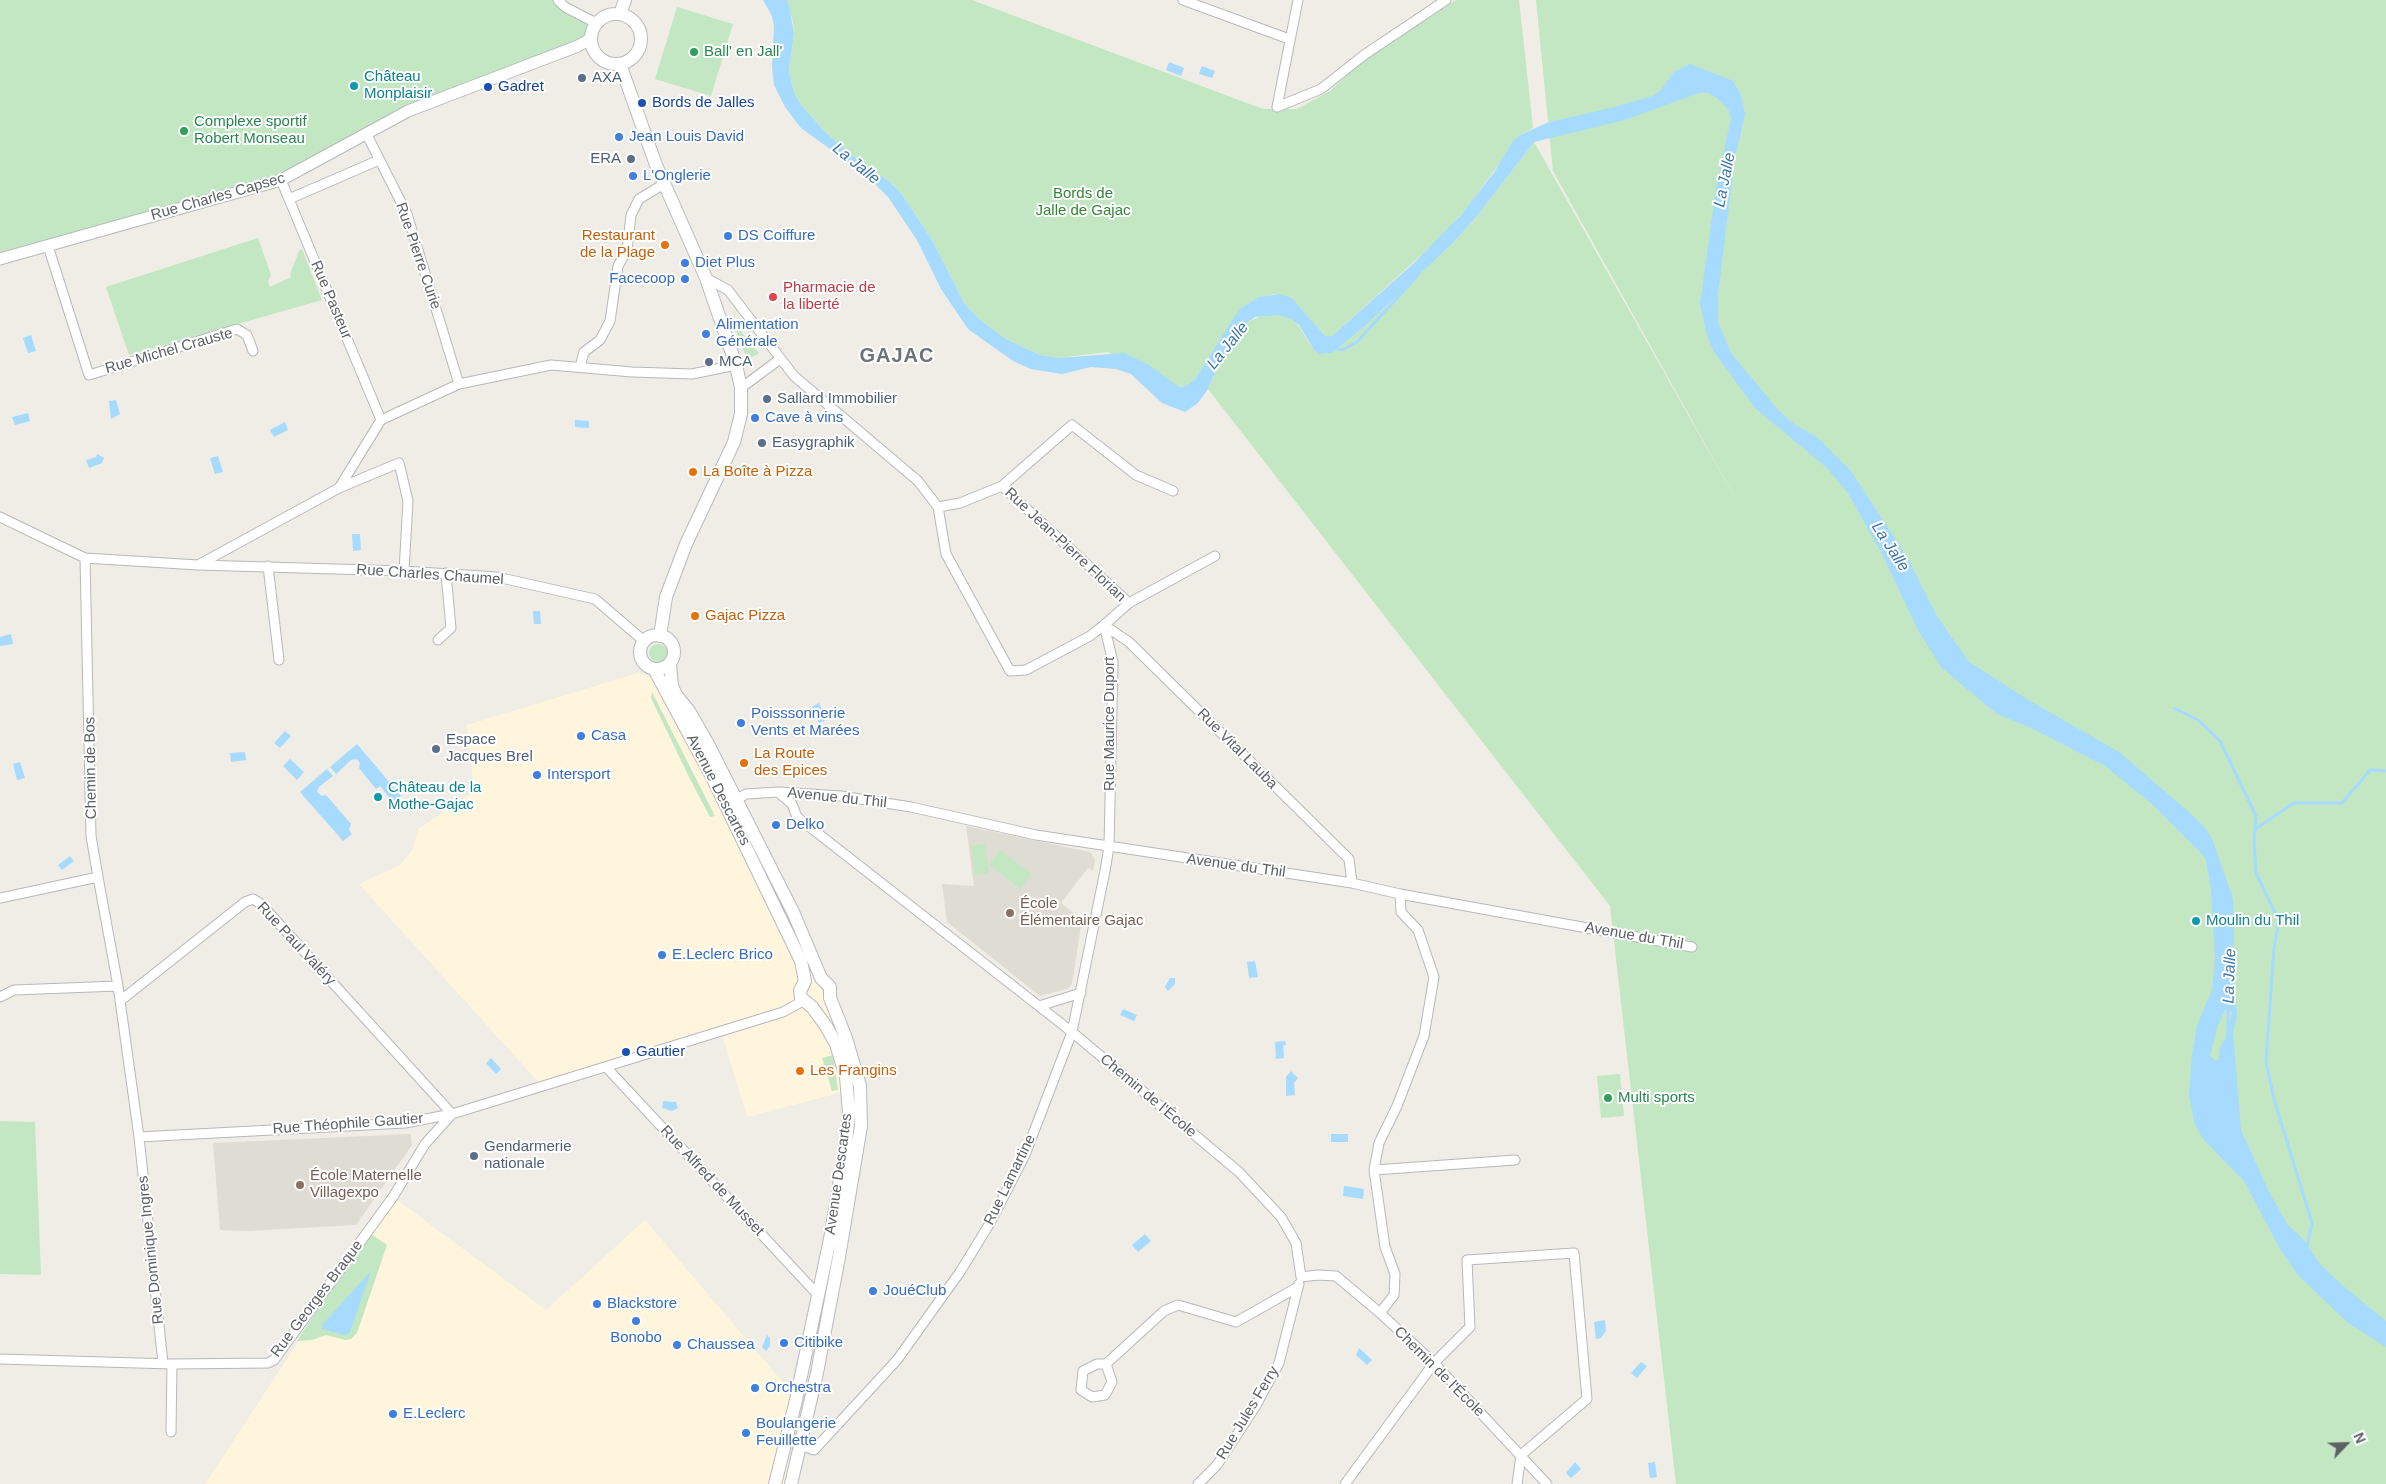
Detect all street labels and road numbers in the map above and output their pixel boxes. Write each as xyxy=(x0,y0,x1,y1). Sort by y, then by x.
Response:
street label: Rue Charles Capsec xyxy=(149,169,287,225)
street label: Rue Pierre Curie xyxy=(391,200,445,312)
street label: Rue Pasteur xyxy=(306,258,356,342)
street label: Rue Michel Crauste xyxy=(103,324,235,378)
street label: Rue Jean-Pierre Florian xyxy=(1001,484,1129,606)
street label: Rue Charles Chaumel xyxy=(356,561,504,589)
street label: Rue Maurice Duport xyxy=(1101,657,1119,791)
street label: Rue Vital Lauba xyxy=(1193,705,1281,793)
street label: Chemin de Bos xyxy=(81,717,101,819)
street label: Avenue Descartes xyxy=(682,731,754,849)
street label: Avenue du Thil xyxy=(786,784,888,812)
street label: Avenue du Thil xyxy=(1185,850,1287,882)
street label: Rue Paul Valéry xyxy=(253,899,339,989)
street label: Avenue du Thil xyxy=(1583,918,1685,954)
street label: Chemin de l'École xyxy=(1096,1050,1200,1142)
street label: Rue Théophile Gautier xyxy=(272,1110,424,1138)
street label: Avenue Descartes xyxy=(822,1112,856,1236)
street label: Rue Alfred de Musset xyxy=(656,1122,768,1240)
street label: Rue Lamartine xyxy=(980,1132,1040,1228)
street label: Rue Dominique Ingres xyxy=(134,1175,168,1325)
street label: Rue Georges Braque xyxy=(267,1237,367,1361)
street label: Chemin de l'École xyxy=(1390,1323,1488,1421)
street label: Rue Jules Ferry xyxy=(1213,1363,1283,1463)

